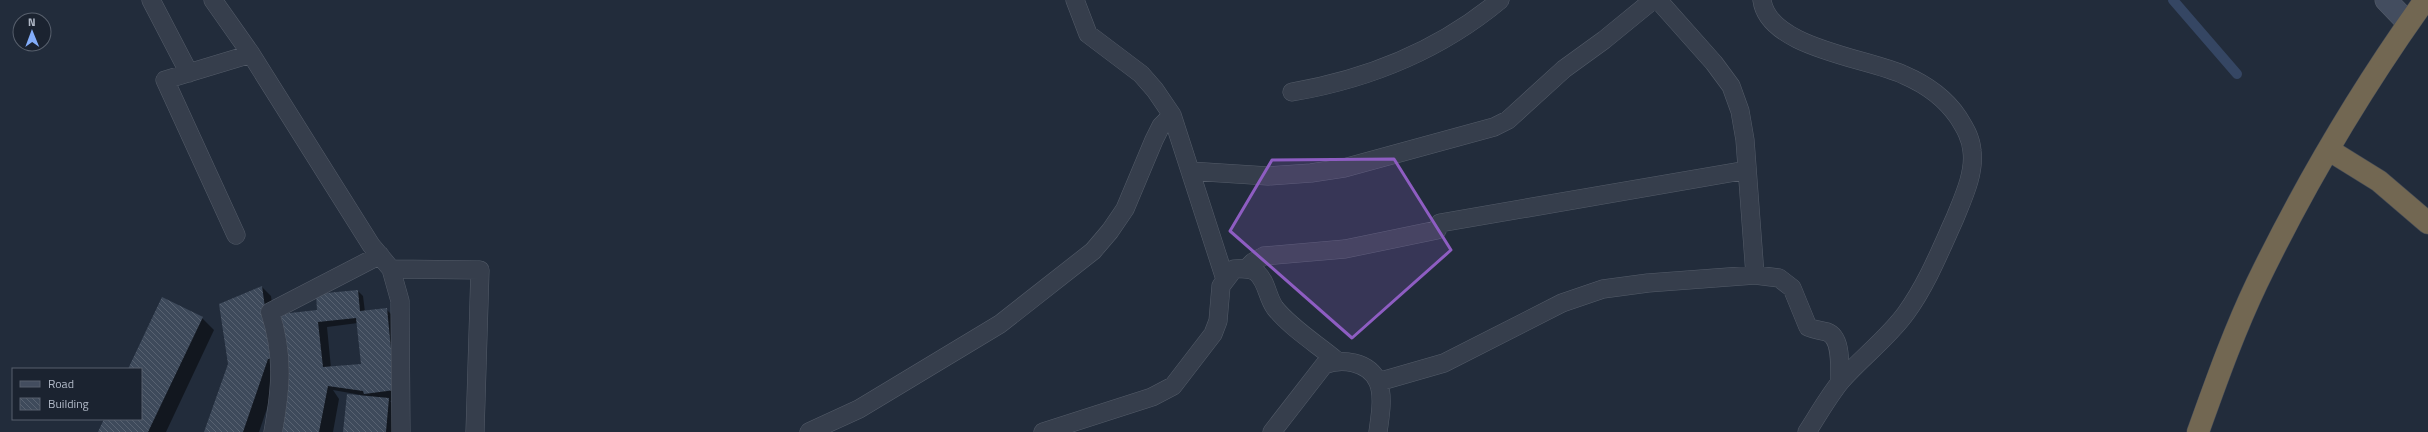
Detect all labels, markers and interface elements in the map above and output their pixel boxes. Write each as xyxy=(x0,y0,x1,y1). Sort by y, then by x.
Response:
north arrow xyxy=(12,12,52,52)
text: N xyxy=(28,14,36,30)
legend xyxy=(12,368,142,420)
text: Road xyxy=(48,374,74,393)
text: Building xyxy=(48,394,89,413)

